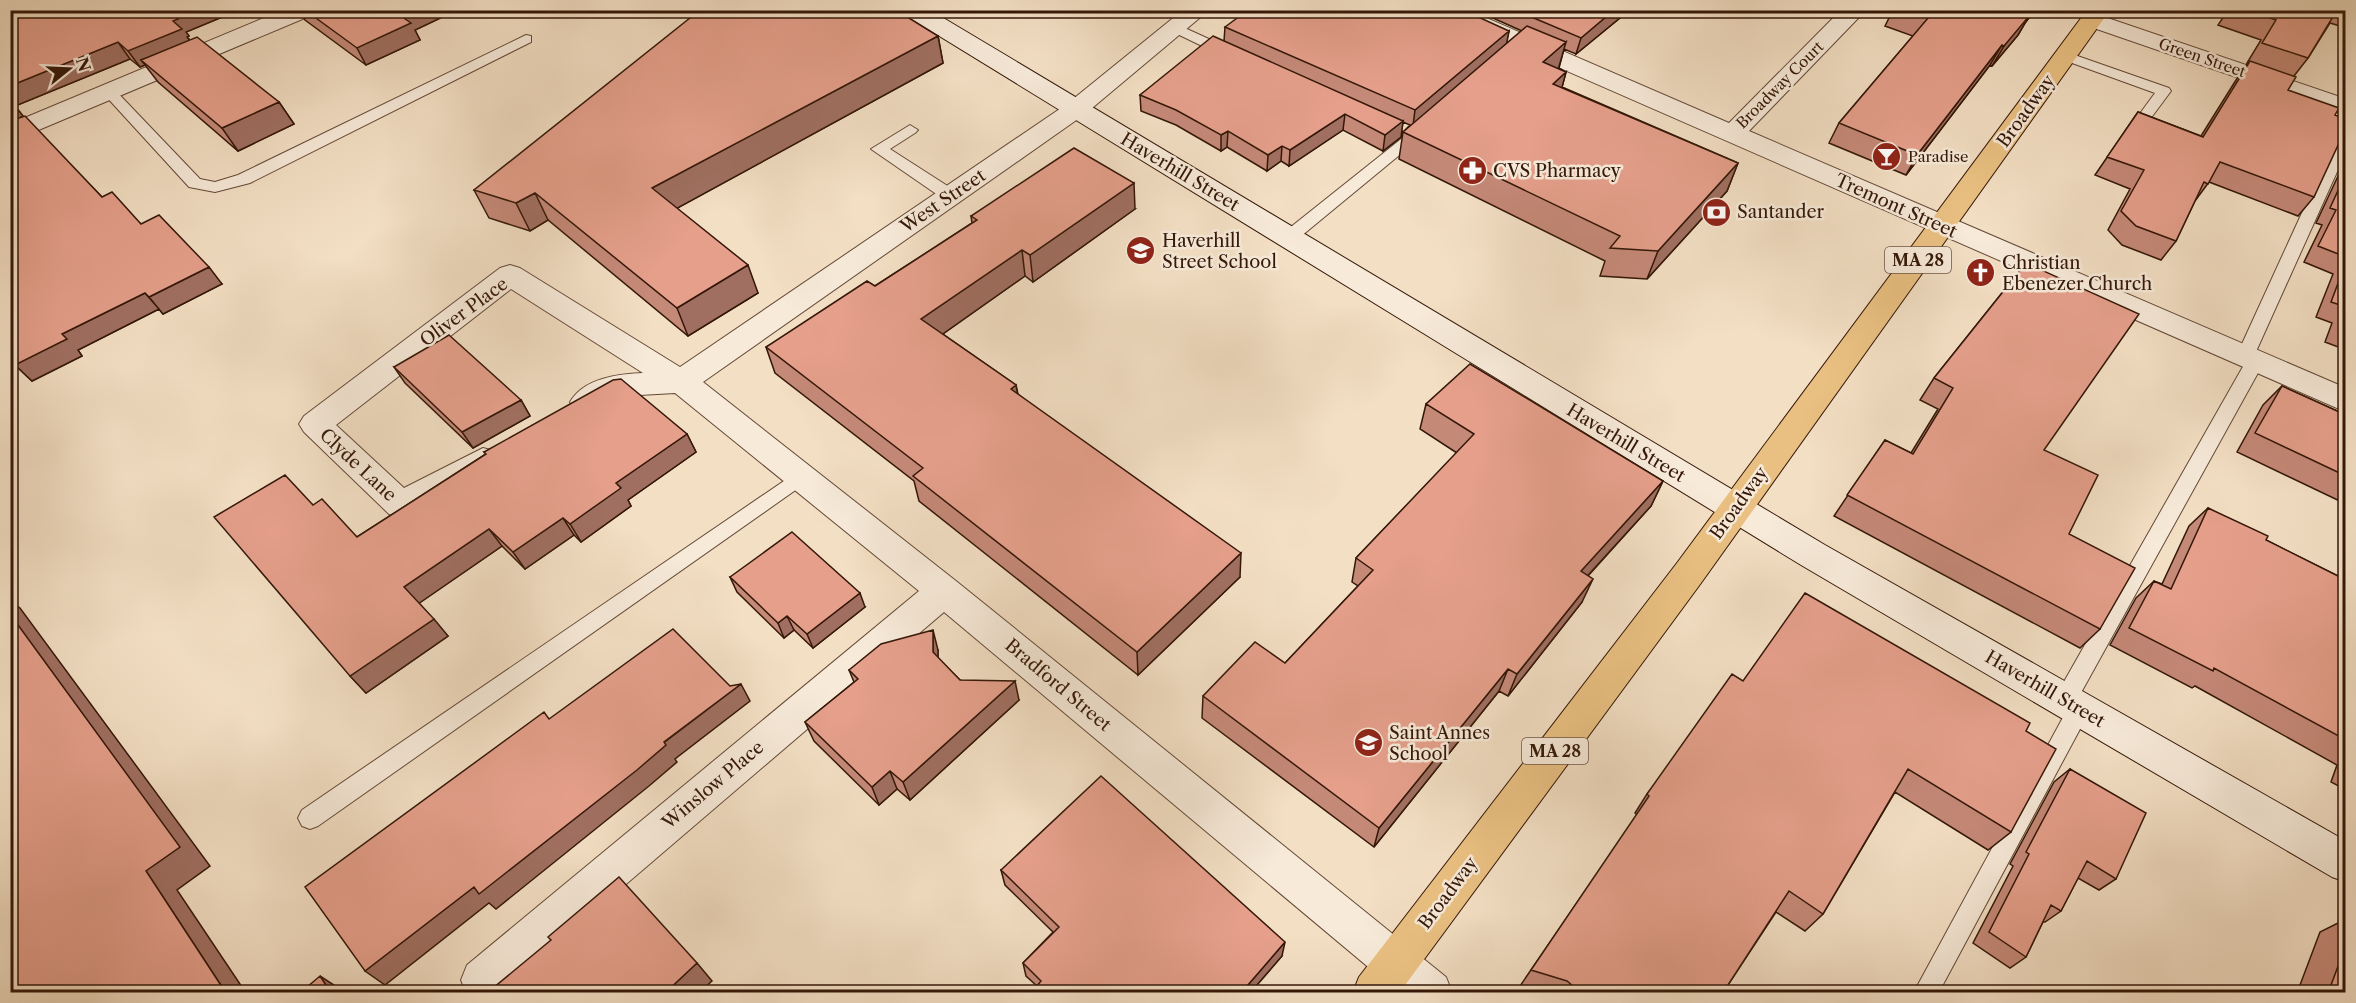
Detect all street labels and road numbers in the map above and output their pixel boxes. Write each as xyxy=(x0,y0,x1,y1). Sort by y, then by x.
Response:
street label: Green Street xyxy=(2156,34,2249,82)
street label: Broadway Court xyxy=(1732,37,1828,132)
street label: Broadway xyxy=(1992,70,2060,152)
street label: Haverhill Street xyxy=(1117,128,1244,216)
street label: West Street xyxy=(895,164,990,238)
street label: Tremont Street xyxy=(1832,169,1961,243)
road number: MA 28 xyxy=(1885,247,1951,273)
street label: Oliver Place xyxy=(416,273,512,351)
street label: Haverhill Street xyxy=(1563,399,1690,487)
street label: Clyde Lane xyxy=(315,424,401,506)
street label: Broadway xyxy=(1705,462,1773,544)
street label: Bradford Street xyxy=(1000,634,1116,736)
street label: Haverhill Street xyxy=(1981,646,2109,732)
street label: Winslow Place xyxy=(657,736,768,834)
road number: MA 28 xyxy=(1522,738,1588,764)
street label: Broadway xyxy=(1414,852,1483,933)

